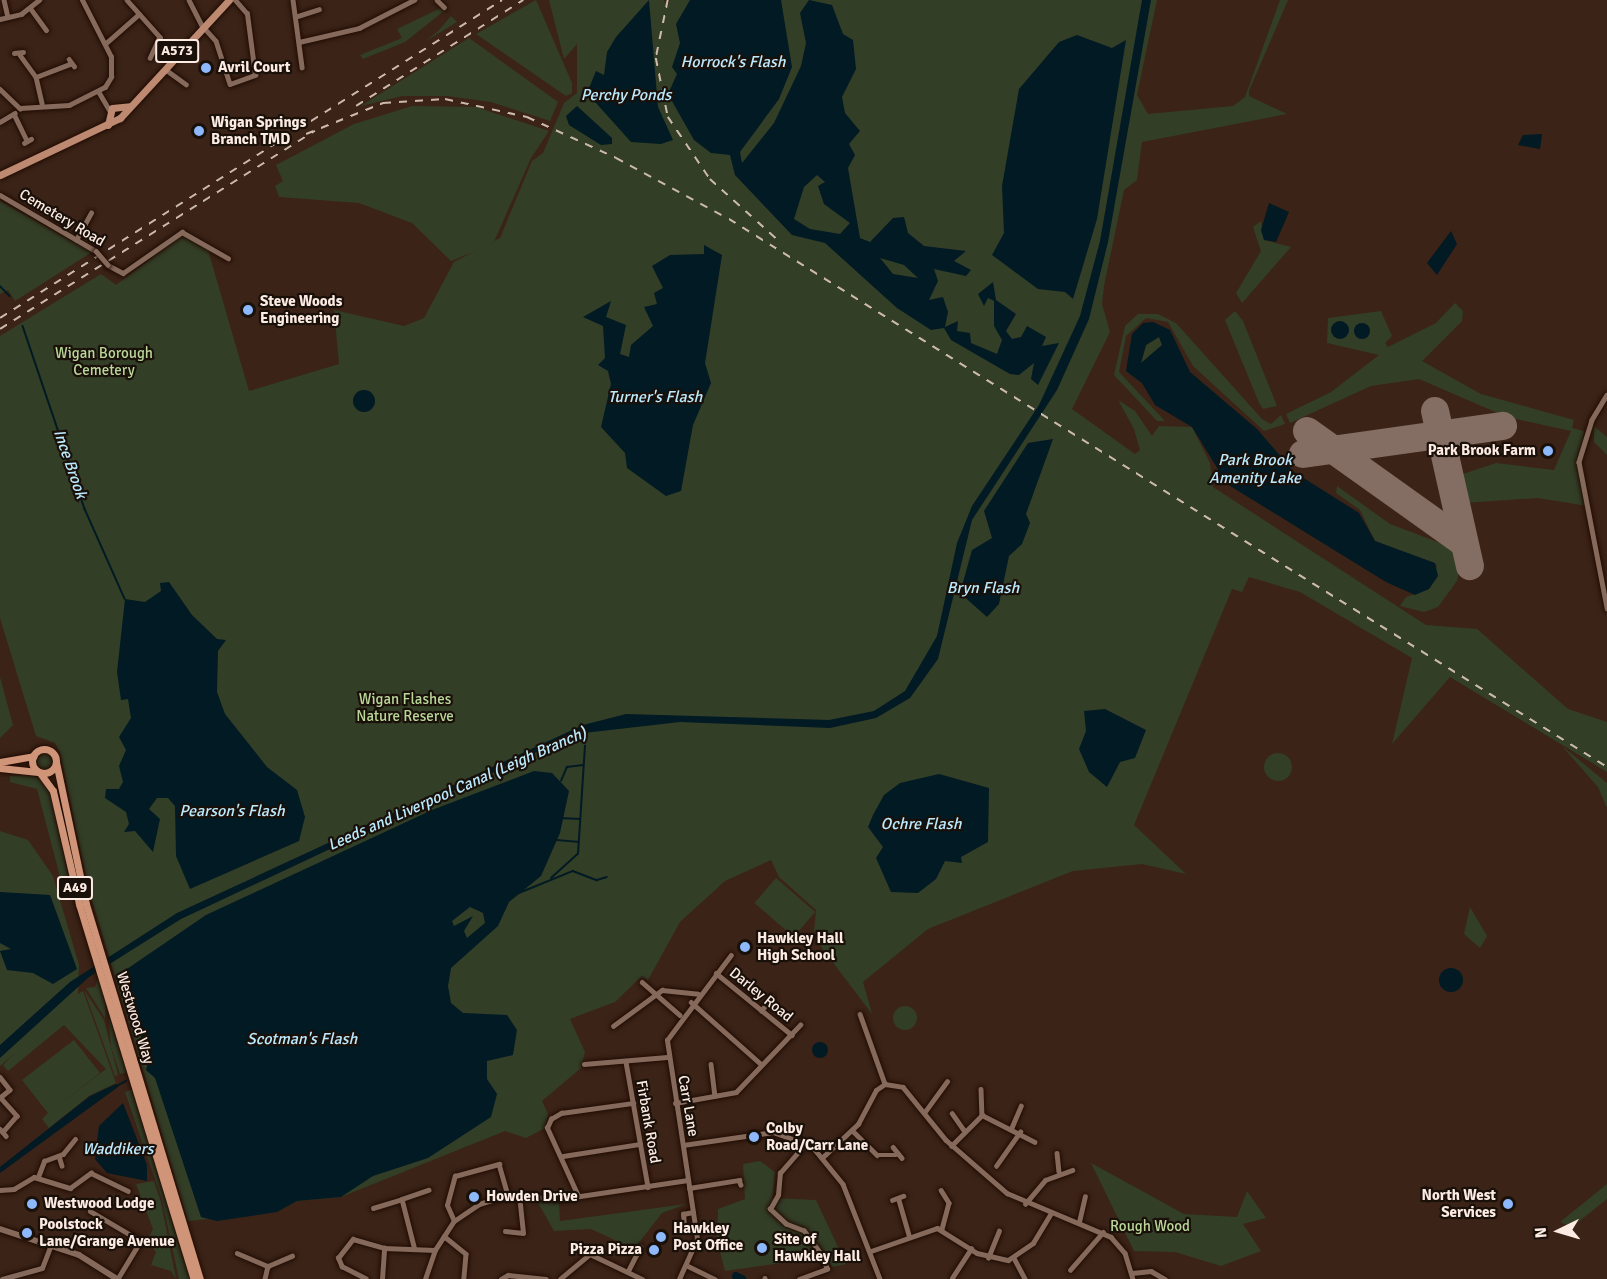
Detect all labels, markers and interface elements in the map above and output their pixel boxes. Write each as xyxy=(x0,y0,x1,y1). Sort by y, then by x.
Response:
road number: A573 xyxy=(154,40,200,62)
water label: Horrock's Flash xyxy=(680,52,786,72)
place label: Avril Court xyxy=(218,59,290,77)
marker: Avril Court xyxy=(199,61,213,75)
water label: Perchy Ponds xyxy=(581,85,671,105)
place label: Wigan Springs Branch TMD xyxy=(211,113,306,148)
marker: Wigan Springs Branch TMD xyxy=(192,124,206,138)
street label: Cemetery Road xyxy=(16,185,108,251)
place label: Steve Woods Engineering xyxy=(260,292,342,327)
marker: Steve Woods Engineering xyxy=(241,303,255,317)
park label: Wigan Borough Cemetery xyxy=(55,344,153,379)
water label: Turner's Flash xyxy=(608,387,702,407)
water label: Ince Brook xyxy=(49,427,91,501)
place label: Park Brook Farm xyxy=(1428,442,1536,460)
marker: Park Brook Farm xyxy=(1541,444,1555,458)
water label: Park Brook Amenity Lake xyxy=(1209,450,1301,488)
water label: Bryn Flash xyxy=(947,578,1019,598)
park label: Wigan Flashes Nature Reserve xyxy=(356,690,454,725)
water label: Leeds and Liverpool Canal (Leigh Branch) xyxy=(325,723,589,855)
water label: Pearson's Flash xyxy=(179,801,285,821)
water label: Ochre Flash xyxy=(881,814,961,834)
road number: A49 xyxy=(56,877,94,899)
place label: Hawkley Hall High School xyxy=(757,929,844,964)
marker: Hawkley Hall High School xyxy=(738,940,752,954)
street label: Darley Road xyxy=(726,964,796,1026)
street label: Westwood Way xyxy=(112,970,158,1066)
water label: Scotman's Flash xyxy=(247,1029,357,1049)
street label: Carr Lane xyxy=(674,1074,702,1138)
street label: Firbank Road xyxy=(632,1079,664,1165)
place label: Colby Road/Carr Lane xyxy=(766,1119,868,1154)
marker: Colby Road/Carr Lane xyxy=(747,1130,761,1144)
water label: Waddikers xyxy=(83,1139,153,1159)
place label: North West Services xyxy=(1421,1186,1496,1221)
place label: Howden Drive xyxy=(486,1188,578,1206)
marker: Howden Drive xyxy=(467,1190,481,1204)
place label: Westwood Lodge xyxy=(44,1195,154,1213)
marker: Westwood Lodge xyxy=(25,1197,39,1211)
marker: North West Services xyxy=(1501,1197,1515,1211)
north arrow xyxy=(1529,1201,1589,1261)
place label: Poolstock Lane/Grange Avenue xyxy=(39,1215,175,1250)
park label: Rough Wood xyxy=(1110,1218,1190,1236)
place label: Hawkley Post Office xyxy=(673,1219,743,1254)
marker: Poolstock Lane/Grange Avenue xyxy=(20,1226,34,1240)
text: N xyxy=(1531,1226,1552,1239)
marker: Hawkley Post Office xyxy=(654,1230,668,1244)
place label: Site of Hawkley Hall xyxy=(774,1230,861,1265)
place label: Pizza Pizza xyxy=(570,1241,642,1259)
marker: Site of Hawkley Hall xyxy=(755,1241,769,1255)
marker: Pizza Pizza xyxy=(647,1243,661,1257)

